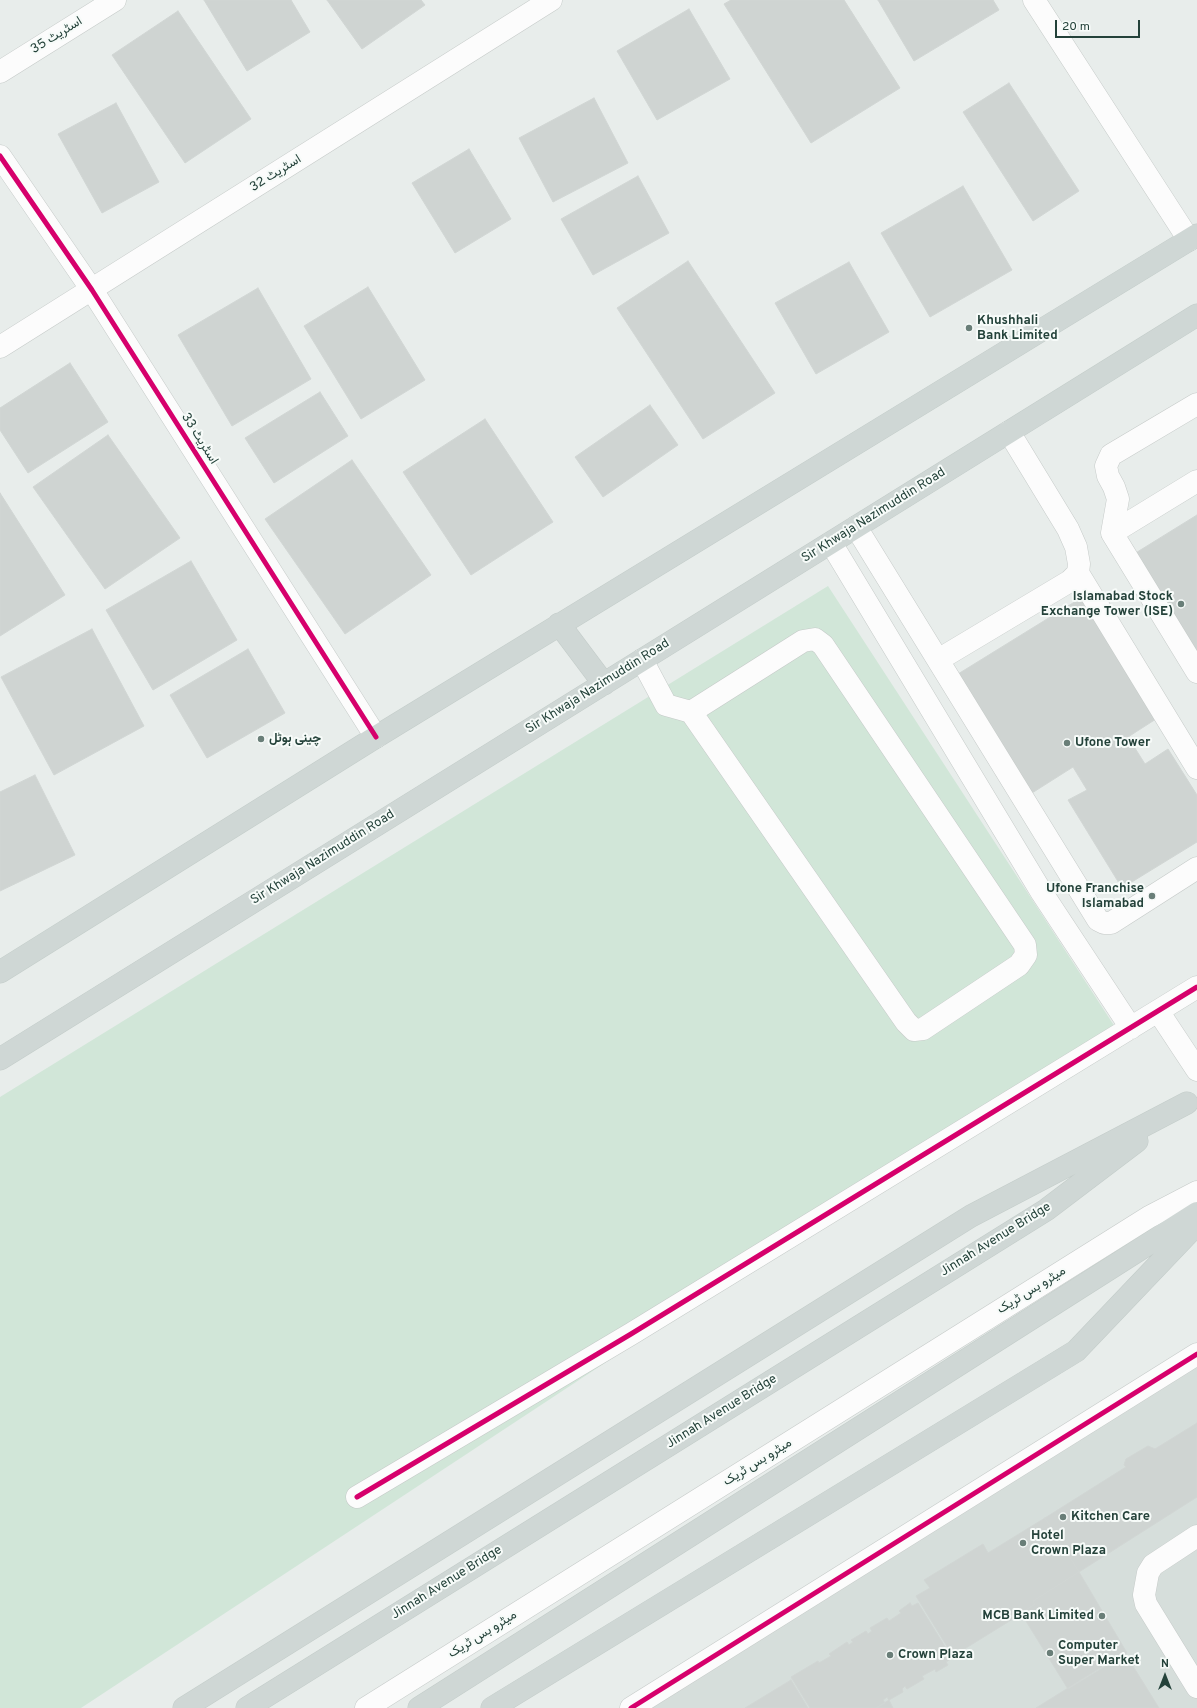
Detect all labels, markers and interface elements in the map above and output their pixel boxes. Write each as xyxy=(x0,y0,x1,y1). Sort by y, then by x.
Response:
scale bar xyxy=(1057,12,1142,38)
street label: اسٹریٹ 35 xyxy=(28,14,86,58)
text: 20 m xyxy=(1062,19,1090,35)
street label: اسٹریٹ 32 xyxy=(248,152,304,196)
place label: Khushhali Bank Limited xyxy=(977,313,1058,344)
marker: Khushhali Bank Limited xyxy=(964,323,974,333)
street label: اسٹریٹ 33 xyxy=(177,410,221,468)
street label: Sir Khwaja Nazimuddin Road xyxy=(799,465,949,567)
place label: Islamabad Stock Exchange Tower (ISE) xyxy=(1041,589,1173,620)
marker: Islamabad Stock Exchange Tower (ISE) xyxy=(1176,599,1186,609)
street label: Sir Khwaja Nazimuddin Road xyxy=(523,636,673,738)
place label: چینی ہوٹل xyxy=(269,731,321,747)
marker: چینی ہوٹل xyxy=(256,734,266,744)
place label: Ufone Tower xyxy=(1075,735,1150,751)
marker: Ufone Tower xyxy=(1062,738,1072,748)
street label: Sir Khwaja Nazimuddin Road xyxy=(248,807,398,909)
place label: Ufone Franchise Islamabad xyxy=(1046,881,1144,912)
marker: Ufone Franchise Islamabad xyxy=(1147,891,1157,901)
street label: Jinnah Avenue Bridge xyxy=(938,1200,1054,1280)
street label: میٹرو بس ٹریک xyxy=(995,1264,1069,1318)
street label: Jinnah Avenue Bridge xyxy=(664,1372,780,1452)
street label: میٹرو بس ٹریک xyxy=(721,1436,795,1490)
place label: Kitchen Care xyxy=(1071,1509,1150,1525)
marker: Kitchen Care xyxy=(1058,1512,1068,1522)
place label: Hotel Crown Plaza xyxy=(1031,1528,1106,1559)
marker: Hotel Crown Plaza xyxy=(1018,1538,1028,1548)
street label: Jinnah Avenue Bridge xyxy=(389,1543,505,1623)
street label: میٹرو بس ٹریک xyxy=(446,1608,520,1662)
place label: MCB Bank Limited xyxy=(982,1608,1094,1624)
marker: MCB Bank Limited xyxy=(1097,1611,1107,1621)
place label: Computer Super Market xyxy=(1058,1638,1140,1669)
place label: Crown Plaza xyxy=(898,1647,973,1663)
marker: Computer Super Market xyxy=(1045,1648,1055,1658)
marker: Crown Plaza xyxy=(885,1650,895,1660)
north arrow xyxy=(1145,1656,1185,1696)
text: N xyxy=(1161,1657,1169,1671)

